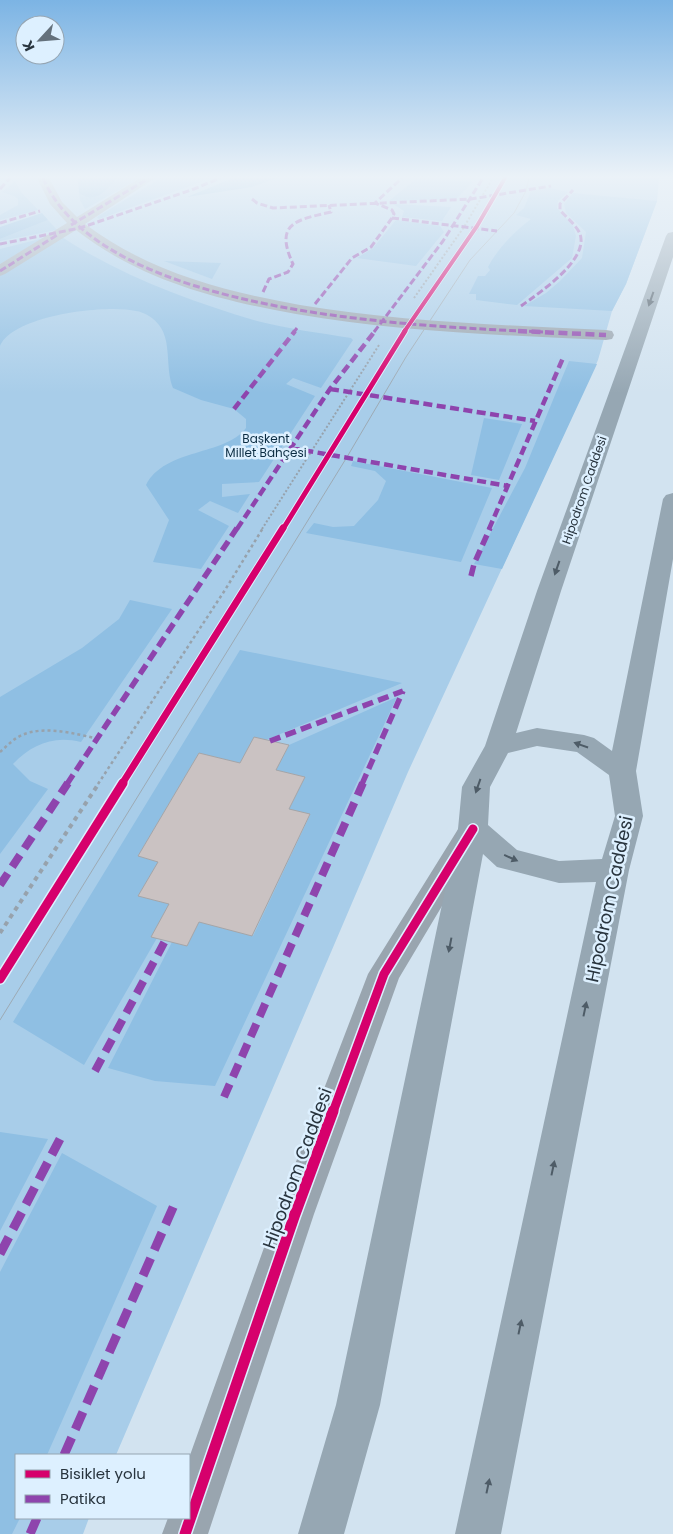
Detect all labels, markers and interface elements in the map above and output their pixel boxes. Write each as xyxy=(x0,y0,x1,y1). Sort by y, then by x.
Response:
north arrow xyxy=(15,15,65,65)
text: K xyxy=(17,37,39,54)
one-way arrow xyxy=(647,292,655,307)
park label: Başkent Millet Bahçesi xyxy=(225,430,307,461)
street label: Hipodrom Caddesi xyxy=(558,434,610,546)
one-way arrow xyxy=(553,561,561,576)
one-way arrow xyxy=(574,740,589,748)
one-way arrow xyxy=(474,779,482,794)
street label: Hipodrom Caddesi xyxy=(579,813,639,985)
one-way arrow xyxy=(504,855,518,863)
one-way arrow xyxy=(445,938,453,954)
one-way arrow xyxy=(582,1000,590,1016)
street label: Hipodrom Caddesi xyxy=(256,1084,338,1252)
one-way arrow xyxy=(549,1160,557,1175)
one-way arrow xyxy=(517,1319,525,1335)
legend xyxy=(15,1454,190,1519)
text: Bisiklet yolu xyxy=(60,1463,146,1484)
one-way arrow xyxy=(484,1479,492,1494)
text: Patika xyxy=(60,1488,106,1509)

